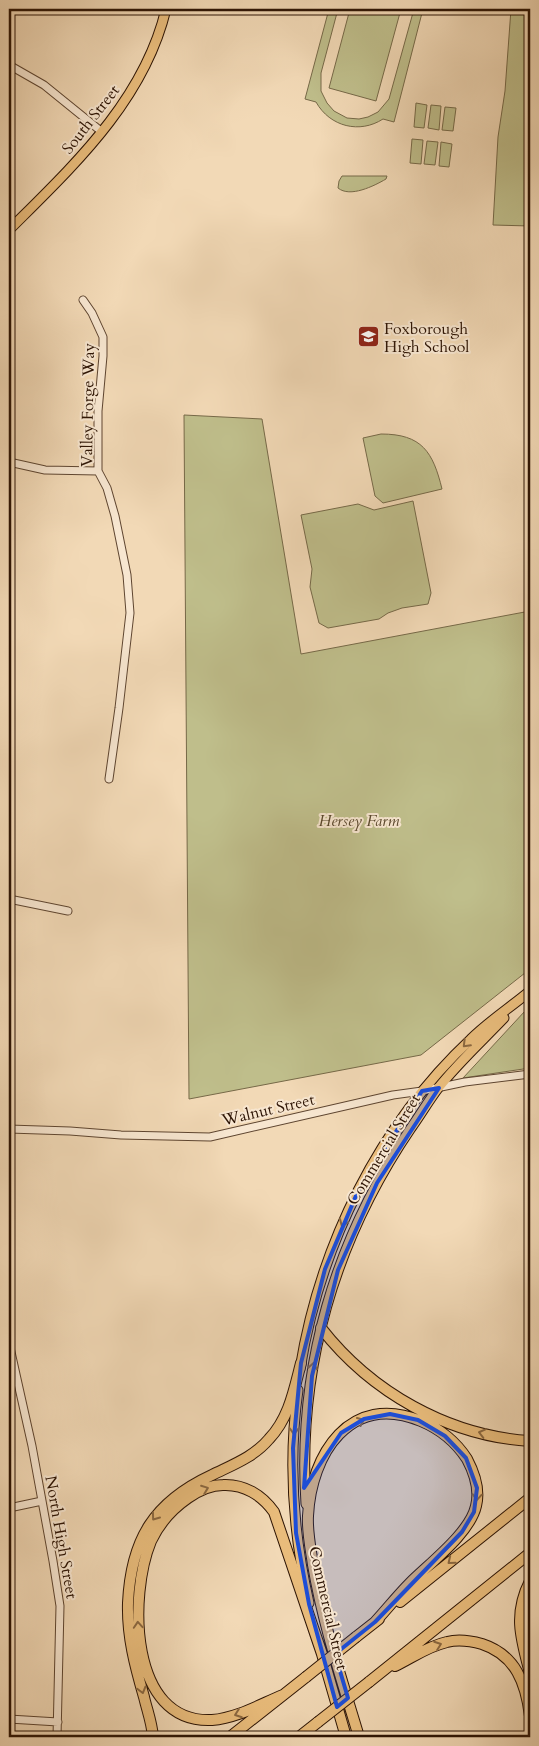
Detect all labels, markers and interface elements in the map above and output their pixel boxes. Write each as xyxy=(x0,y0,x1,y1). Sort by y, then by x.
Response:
street label: South Street xyxy=(57,81,125,159)
place label: Foxborough High School xyxy=(384,318,469,358)
school or university icon: Foxborough High School xyxy=(356,325,380,349)
street label: Valley Forge Way xyxy=(76,342,100,467)
park label: Hersey Farm xyxy=(318,810,400,832)
one-way arrow xyxy=(462,1038,471,1047)
street label: Walnut Street xyxy=(219,1089,317,1132)
street label: Commercial Street xyxy=(342,1090,426,1209)
one-way arrow xyxy=(339,1218,350,1227)
one-way arrow xyxy=(308,1361,318,1370)
one-way arrow xyxy=(356,1416,365,1427)
one-way arrow xyxy=(288,1427,299,1435)
one-way arrow xyxy=(478,1428,487,1439)
street label: North High Street xyxy=(39,1474,83,1600)
one-way arrow xyxy=(201,1485,209,1495)
one-way arrow xyxy=(471,1494,482,1502)
one-way arrow xyxy=(152,1511,161,1521)
street label: Commercial Street xyxy=(303,1544,353,1672)
one-way arrow xyxy=(448,1556,457,1564)
one-way arrow xyxy=(133,1620,144,1628)
one-way arrow xyxy=(433,1641,441,1651)
one-way arrow xyxy=(136,1686,147,1694)
one-way arrow xyxy=(235,1708,243,1718)

